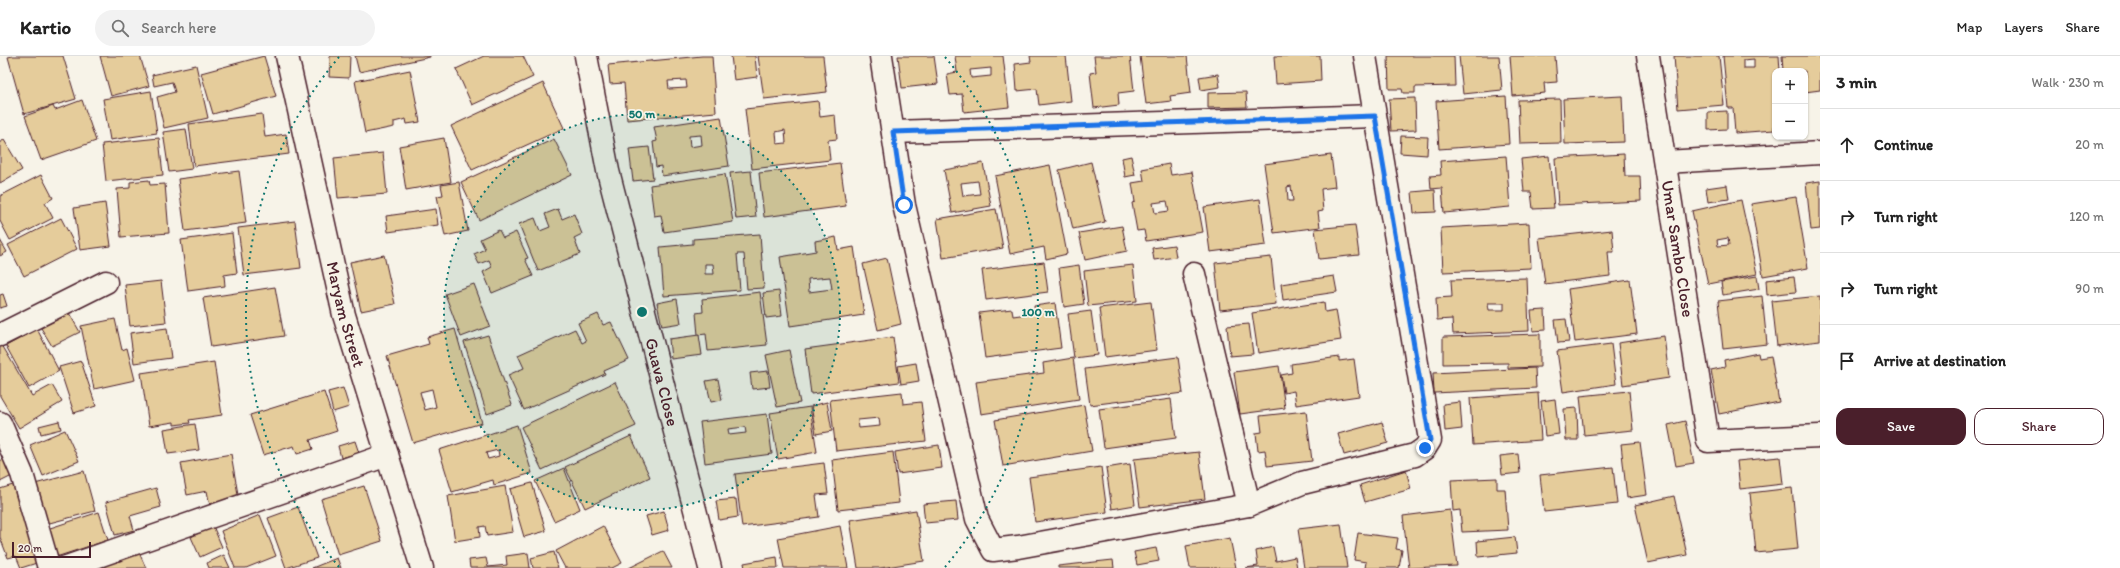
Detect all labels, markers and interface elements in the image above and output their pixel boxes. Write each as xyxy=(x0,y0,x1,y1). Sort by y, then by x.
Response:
search box xyxy=(95,10,375,46)
text: Kartio xyxy=(20,16,71,39)
icon: search xyxy=(109,17,131,39)
text: Search here xyxy=(141,19,216,37)
text: Map xyxy=(1957,19,1982,36)
text: Layers xyxy=(2004,19,2043,36)
text: Share xyxy=(2065,19,2100,36)
map controls xyxy=(1772,68,1808,140)
button: + xyxy=(1772,68,1808,104)
text: 3 min xyxy=(1836,72,1877,92)
text: Walk · 230 m xyxy=(2032,75,2104,90)
button: − xyxy=(1772,104,1808,140)
text: 50 m xyxy=(629,107,656,121)
icon: ahead xyxy=(1836,134,1858,156)
text: Continue xyxy=(1874,136,1933,154)
text: 20 m xyxy=(2075,137,2104,152)
street label: Umar Sambo Close xyxy=(1657,179,1699,319)
route start xyxy=(895,196,913,214)
icon: right xyxy=(1836,206,1858,228)
text: Turn right xyxy=(1874,208,1938,226)
text: 120 m xyxy=(2069,209,2104,224)
street label: Maryam Street xyxy=(323,260,369,370)
icon: right xyxy=(1836,278,1858,300)
text: Turn right xyxy=(1874,280,1938,298)
text: 90 m xyxy=(2075,281,2104,296)
centre of rings xyxy=(635,305,649,319)
text: 100 m xyxy=(1021,305,1055,319)
street label: Guava Close xyxy=(641,336,683,428)
icon: arrive xyxy=(1836,350,1858,372)
text: Arrive at destination xyxy=(1874,352,2006,370)
button: Save xyxy=(1836,408,1966,445)
button: Share xyxy=(1974,408,2104,445)
route end xyxy=(1416,439,1434,457)
scale bar xyxy=(12,540,91,559)
text: 20 m xyxy=(18,542,42,555)

